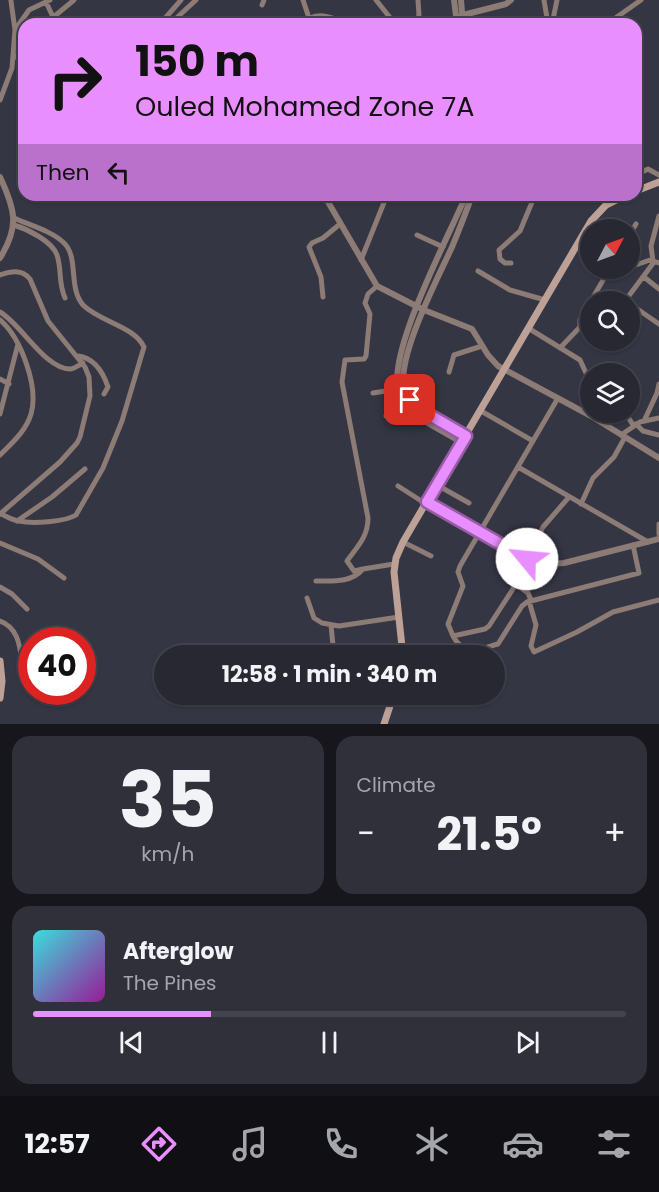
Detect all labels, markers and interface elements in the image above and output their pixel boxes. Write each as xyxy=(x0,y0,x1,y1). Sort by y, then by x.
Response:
text: 150 m xyxy=(135,32,259,91)
icon: right xyxy=(36,42,114,120)
text: Ouled Mohamed Zone 7A xyxy=(135,88,474,125)
icon: left xyxy=(102,156,135,189)
text: Then xyxy=(36,157,90,188)
north arrow xyxy=(580,219,640,279)
map controls xyxy=(580,219,640,423)
button: search xyxy=(580,291,640,351)
button: layers xyxy=(580,363,640,423)
pin xyxy=(384,374,435,425)
icon: arrive xyxy=(393,383,426,416)
position arrow xyxy=(495,527,559,591)
speed limit sign: 40 xyxy=(18,627,96,705)
text: 12:58 · 1 min · 340 m xyxy=(222,659,437,690)
text: 35 xyxy=(119,745,217,854)
text: Climate xyxy=(357,771,436,799)
text: 21.5° xyxy=(436,803,542,866)
text: − xyxy=(357,810,375,857)
text: + xyxy=(603,810,626,857)
text: km/h xyxy=(141,840,194,868)
text: Afterglow xyxy=(123,936,234,967)
text: The Pines xyxy=(123,969,217,997)
icon: previous xyxy=(115,1026,148,1059)
icon: pause xyxy=(313,1026,346,1059)
icon: next xyxy=(511,1026,544,1059)
icon: directions xyxy=(138,1123,180,1165)
icon: music xyxy=(229,1123,271,1165)
icon: phone xyxy=(320,1123,362,1165)
icon: climate xyxy=(411,1123,453,1165)
icon: car xyxy=(502,1123,544,1165)
icon: filters xyxy=(593,1123,635,1165)
text: 12:57 xyxy=(24,1125,90,1162)

